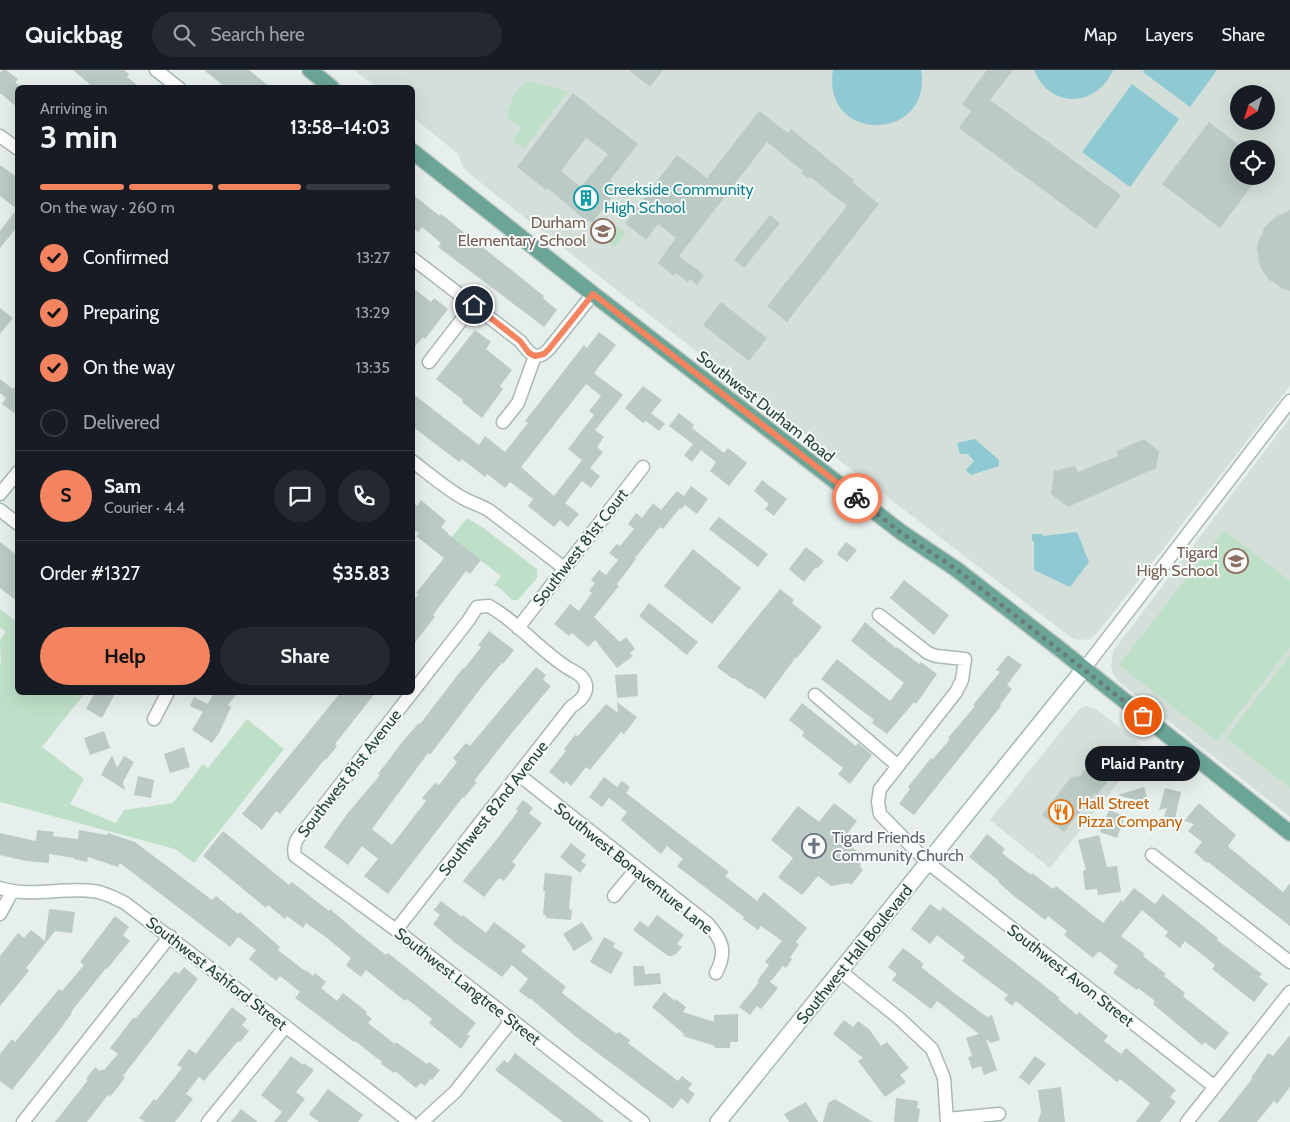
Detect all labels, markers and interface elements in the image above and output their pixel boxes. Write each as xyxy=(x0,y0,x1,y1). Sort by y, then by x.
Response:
search box xyxy=(152,12,502,57)
text: Quickbag xyxy=(25,20,122,49)
icon: search xyxy=(170,21,198,49)
text: Search here xyxy=(210,23,305,46)
text: Map xyxy=(1084,24,1117,46)
text: Layers xyxy=(1145,24,1194,46)
text: Share xyxy=(1222,24,1265,46)
north arrow xyxy=(1230,85,1275,130)
map controls xyxy=(1230,85,1275,185)
text: Arriving in xyxy=(40,99,107,118)
text: 13:58–14:03 xyxy=(290,116,390,139)
text: 3 min xyxy=(40,117,118,156)
button: locate xyxy=(1230,140,1275,185)
place label: Creekside Community High School xyxy=(604,180,754,217)
building icon: Creekside Community High School xyxy=(573,185,599,211)
text: On the way · 260 m xyxy=(40,198,175,217)
place label: Durham Elementary School xyxy=(458,213,586,250)
school or university icon: Durham Elementary School xyxy=(590,218,616,244)
icon: check xyxy=(40,244,68,272)
text: Confirmed xyxy=(83,246,169,269)
text: 13:27 xyxy=(356,248,390,267)
pin xyxy=(453,284,495,326)
icon: home xyxy=(460,291,488,319)
icon: check xyxy=(40,299,68,327)
text: Preparing xyxy=(83,301,159,324)
text: 13:29 xyxy=(355,303,390,322)
street label: Southwest Durham Road xyxy=(693,347,838,466)
icon: check xyxy=(40,354,68,382)
text: On the way xyxy=(83,356,175,379)
text: 13:35 xyxy=(355,358,390,377)
text: Delivered xyxy=(83,411,160,434)
button: chat xyxy=(274,470,326,522)
button: phone xyxy=(338,470,390,522)
courier xyxy=(832,473,882,523)
text: Sam xyxy=(104,475,141,498)
text: S xyxy=(60,484,72,507)
street label: Southwest 81st Court xyxy=(529,484,632,610)
icon: bike xyxy=(843,484,871,512)
text: Courier · 4.4 xyxy=(104,498,185,517)
place label: Tigard High School xyxy=(1137,543,1218,580)
school or university icon: Tigard High School xyxy=(1223,548,1249,574)
text: Order #1327 xyxy=(40,562,140,585)
text: $35.83 xyxy=(333,562,390,585)
button: Help xyxy=(40,627,210,685)
button: Share xyxy=(220,627,390,685)
pin xyxy=(1122,695,1164,737)
icon: bag xyxy=(1129,702,1157,730)
street label: Southwest 81st Avenue xyxy=(294,706,405,841)
street label: Southwest 82nd Avenue xyxy=(435,737,552,880)
callout: Plaid Pantry xyxy=(1086,746,1200,781)
text: Plaid Pantry xyxy=(1101,754,1184,773)
place label: Hall Street Pizza Company xyxy=(1078,794,1183,831)
street label: Southwest Bonaventure Lane xyxy=(551,799,717,938)
restaurant icon: Hall Street Pizza Company xyxy=(1048,799,1074,825)
place label: Tigard Friends Community Church xyxy=(832,828,964,865)
church icon: Tigard Friends Community Church xyxy=(801,833,827,859)
street label: Southwest Hall Boulevard xyxy=(792,881,916,1028)
street label: Southwest Ashford Street xyxy=(143,913,291,1035)
street label: Southwest Avon Street xyxy=(1004,920,1138,1031)
street label: Southwest Langtree Street xyxy=(391,924,545,1050)

